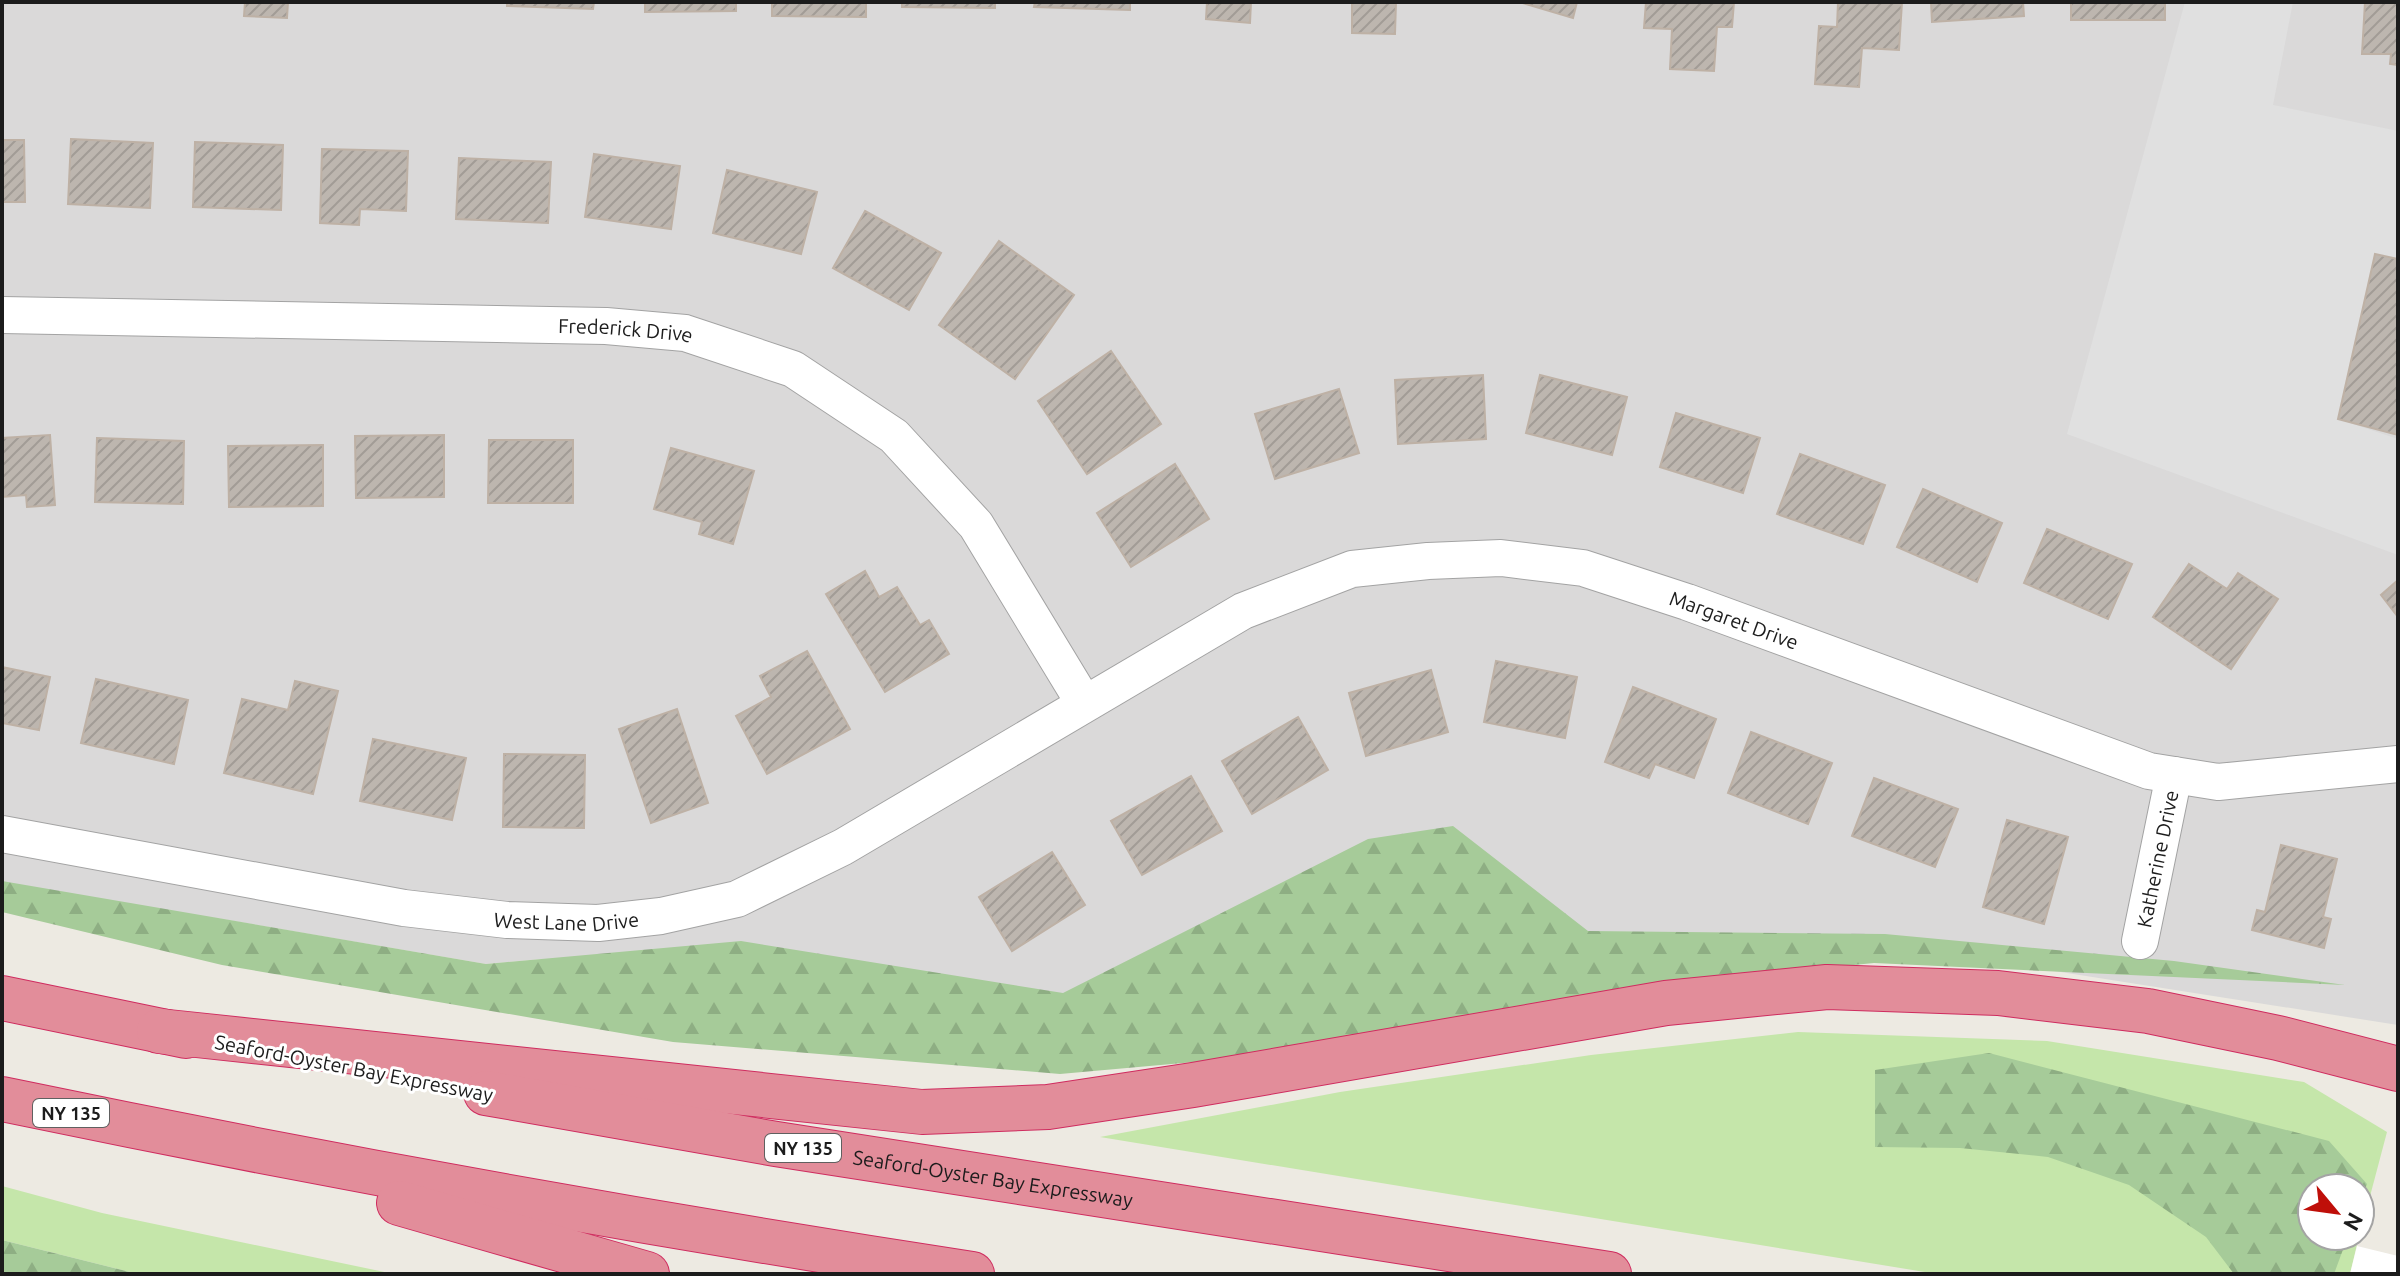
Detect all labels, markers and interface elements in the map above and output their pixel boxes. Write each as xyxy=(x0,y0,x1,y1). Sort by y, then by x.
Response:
street label: Frederick Drive xyxy=(558,314,696,347)
street label: Margaret Drive xyxy=(1667,586,1802,653)
street label: Katherine Drive xyxy=(2132,788,2182,929)
street label: West Lane Drive xyxy=(493,907,640,935)
street label: Seaford-Oyster Bay Expressway xyxy=(213,1030,495,1106)
road number: NY 135 xyxy=(33,1099,109,1127)
road number: NY 135 xyxy=(765,1134,841,1162)
street label: Seaford-Oyster Bay Expressway xyxy=(851,1145,1135,1211)
north arrow xyxy=(2296,1172,2376,1252)
text: N xyxy=(2339,1209,2369,1235)

